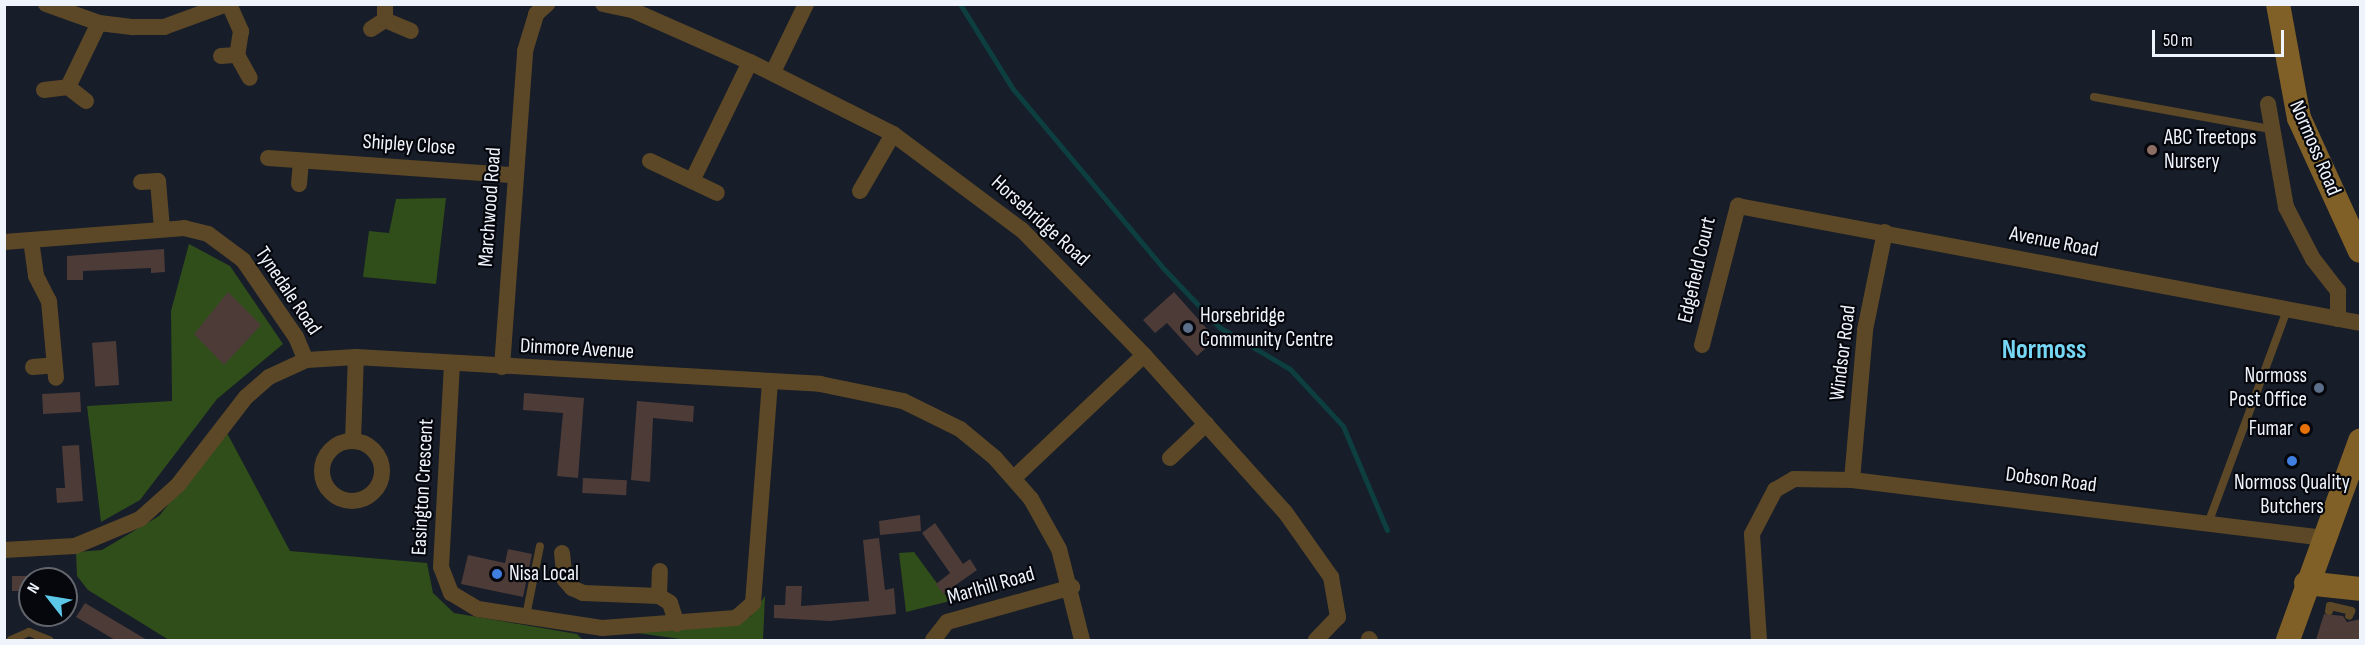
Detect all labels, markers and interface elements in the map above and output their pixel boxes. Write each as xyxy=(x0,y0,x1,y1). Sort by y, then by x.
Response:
scale bar xyxy=(2155,18,2287,56)
text: 50 m xyxy=(2163,30,2193,51)
street label: Normoss Road xyxy=(2284,97,2346,199)
place label: ABC Treetops Nursery xyxy=(2164,125,2257,175)
street label: Shipley Close xyxy=(362,129,456,161)
marker: ABC Treetops Nursery xyxy=(2145,143,2159,157)
street label: Marchwood Road xyxy=(473,146,507,268)
street label: Horsebridge Road xyxy=(986,170,1094,272)
street label: Edgefield Court xyxy=(1673,215,1721,325)
street label: Avenue Road xyxy=(2008,221,2100,263)
street label: Tynedale Road xyxy=(249,242,327,340)
place label: Horsebridge Community Centre xyxy=(1200,303,1333,353)
street label: Windsor Road xyxy=(1825,304,1861,402)
marker: Horsebridge Community Centre xyxy=(1181,321,1195,335)
street label: Dinmore Avenue xyxy=(519,333,635,365)
district label: Normoss xyxy=(2002,335,2086,367)
place label: Normoss Post Office xyxy=(2229,363,2307,413)
marker: Normoss Post Office xyxy=(2312,381,2326,395)
place label: Fumar xyxy=(2249,416,2293,442)
street label: Easington Crescent xyxy=(407,418,439,556)
marker: Fumar xyxy=(2298,422,2312,436)
marker: Normoss Quality Butchers xyxy=(2285,454,2299,468)
street label: Dobson Road xyxy=(2004,462,2098,498)
place label: Normoss Quality Butchers xyxy=(2234,470,2350,520)
place label: Nisa Local xyxy=(509,561,579,587)
street label: Marlhill Road xyxy=(944,562,1038,610)
north arrow xyxy=(18,567,78,627)
marker: Nisa Local xyxy=(490,567,504,581)
text: N xyxy=(24,580,44,597)

